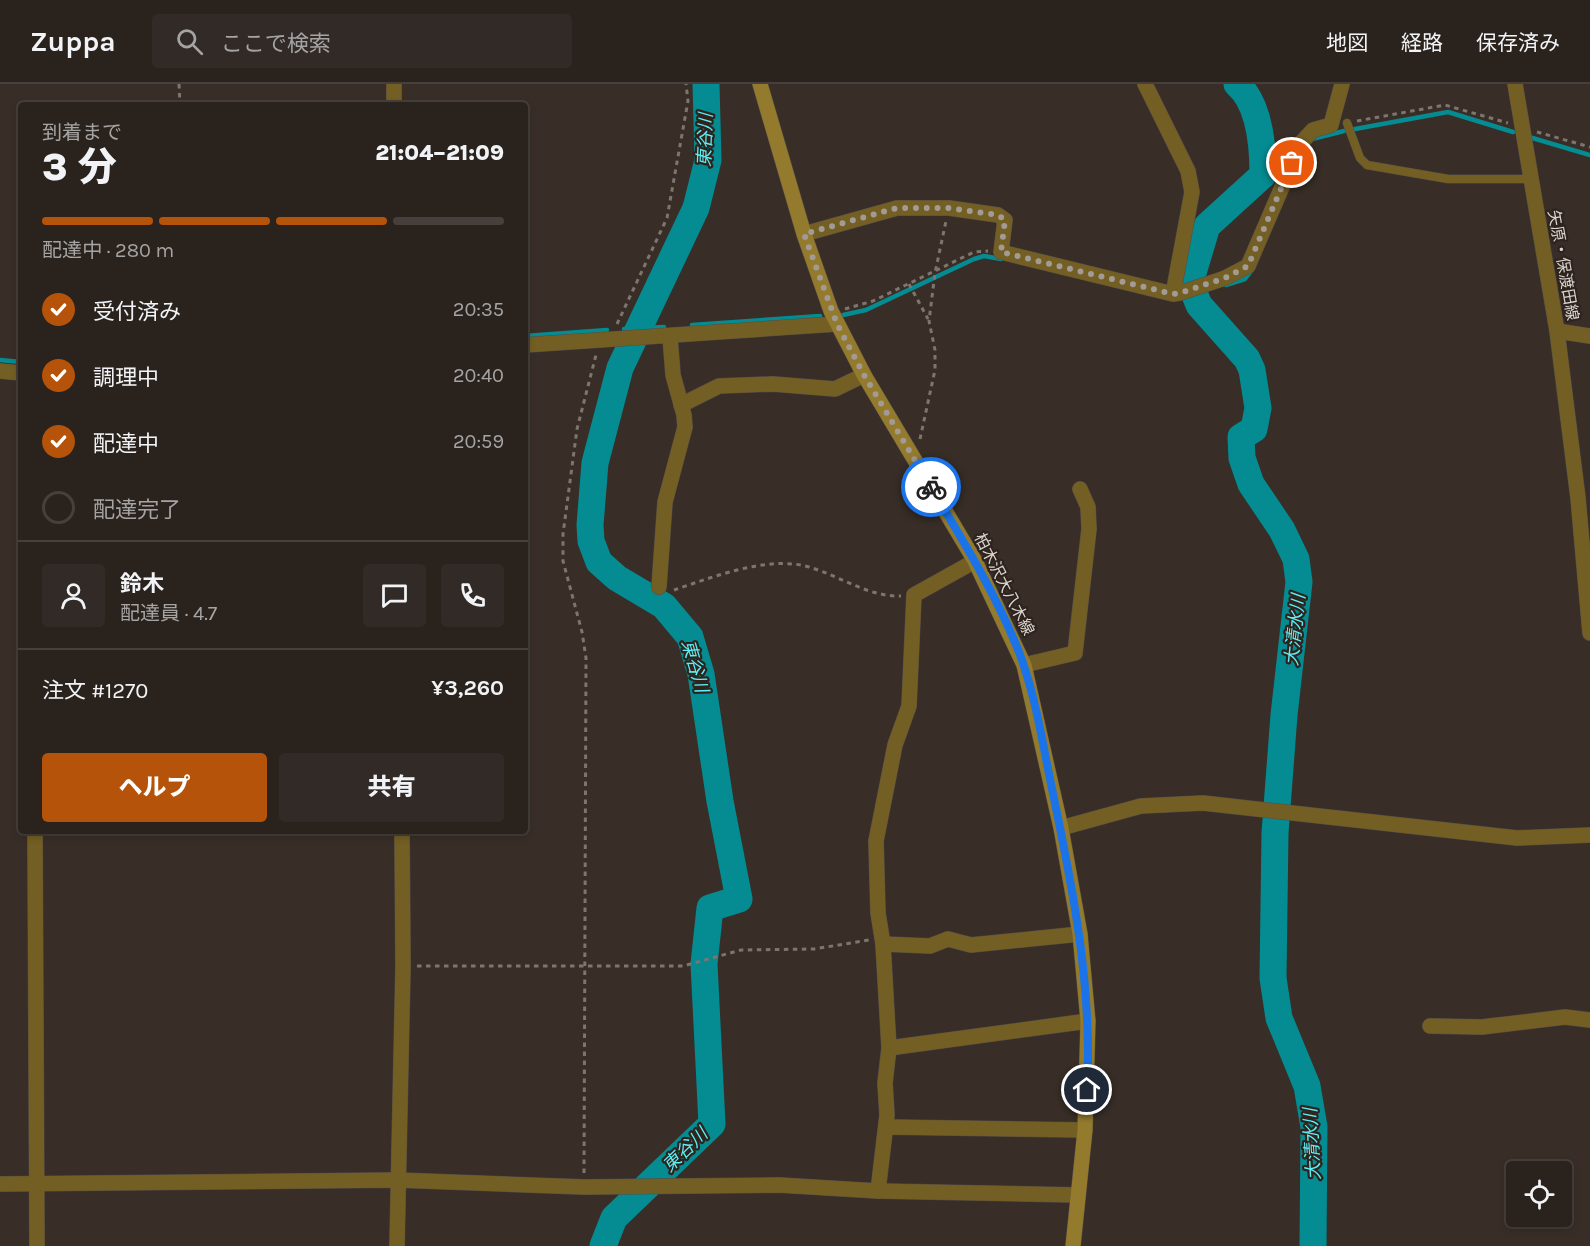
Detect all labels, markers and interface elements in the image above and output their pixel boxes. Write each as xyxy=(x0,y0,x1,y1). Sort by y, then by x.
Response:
search box xyxy=(152,14,572,68)
text: Zuppa xyxy=(30,25,116,58)
icon: search xyxy=(173,25,206,58)
text: ここで検索 xyxy=(221,31,331,57)
text: 地図 xyxy=(1326,31,1368,55)
text: 経路 xyxy=(1401,31,1443,55)
text: 保存済み xyxy=(1476,31,1560,55)
water label: 東谷川 xyxy=(693,111,717,167)
text: 到着まで xyxy=(42,121,122,144)
pin xyxy=(1266,137,1317,188)
text: 21:04–21:09 xyxy=(375,140,504,166)
text: 3 分 xyxy=(42,144,117,190)
icon: bag xyxy=(1275,146,1308,179)
street label: 矢原・保渡田線 xyxy=(1544,208,1583,322)
text: 配達中 · 280 m xyxy=(42,239,174,262)
icon: check xyxy=(42,293,75,326)
text: 20:35 xyxy=(453,298,504,321)
text: 受付済み xyxy=(93,299,181,325)
icon: check xyxy=(42,359,75,392)
text: 20:40 xyxy=(453,364,504,387)
text: 調理中 xyxy=(93,365,159,391)
icon: check xyxy=(42,425,75,458)
text: 20:59 xyxy=(453,430,504,453)
text: 配達中 xyxy=(93,431,159,457)
courier xyxy=(901,457,961,517)
icon: bike xyxy=(915,471,948,504)
text: 配達完了 xyxy=(93,497,181,523)
street label: 柏木沢大八木線 xyxy=(971,530,1038,638)
button: person xyxy=(42,564,105,627)
button: chat xyxy=(363,564,426,627)
button: phone xyxy=(441,564,504,627)
text: 鈴木 xyxy=(120,571,164,597)
water label: 大清水川 xyxy=(1280,591,1310,667)
text: 配達員 · 4.7 xyxy=(120,602,217,625)
water label: 東谷川 xyxy=(677,637,714,697)
text: ¥3,260 xyxy=(431,675,504,701)
text: 注文 #1270 xyxy=(42,678,148,704)
button: ヘルプ xyxy=(42,753,267,822)
button: 共有 xyxy=(279,753,504,822)
pin xyxy=(1061,1064,1112,1115)
icon: home xyxy=(1070,1073,1103,1106)
water label: 大清水川 xyxy=(1299,1105,1325,1181)
water label: 東谷川 xyxy=(658,1122,714,1177)
map controls xyxy=(1506,1161,1572,1227)
button: locate xyxy=(1506,1161,1572,1227)

